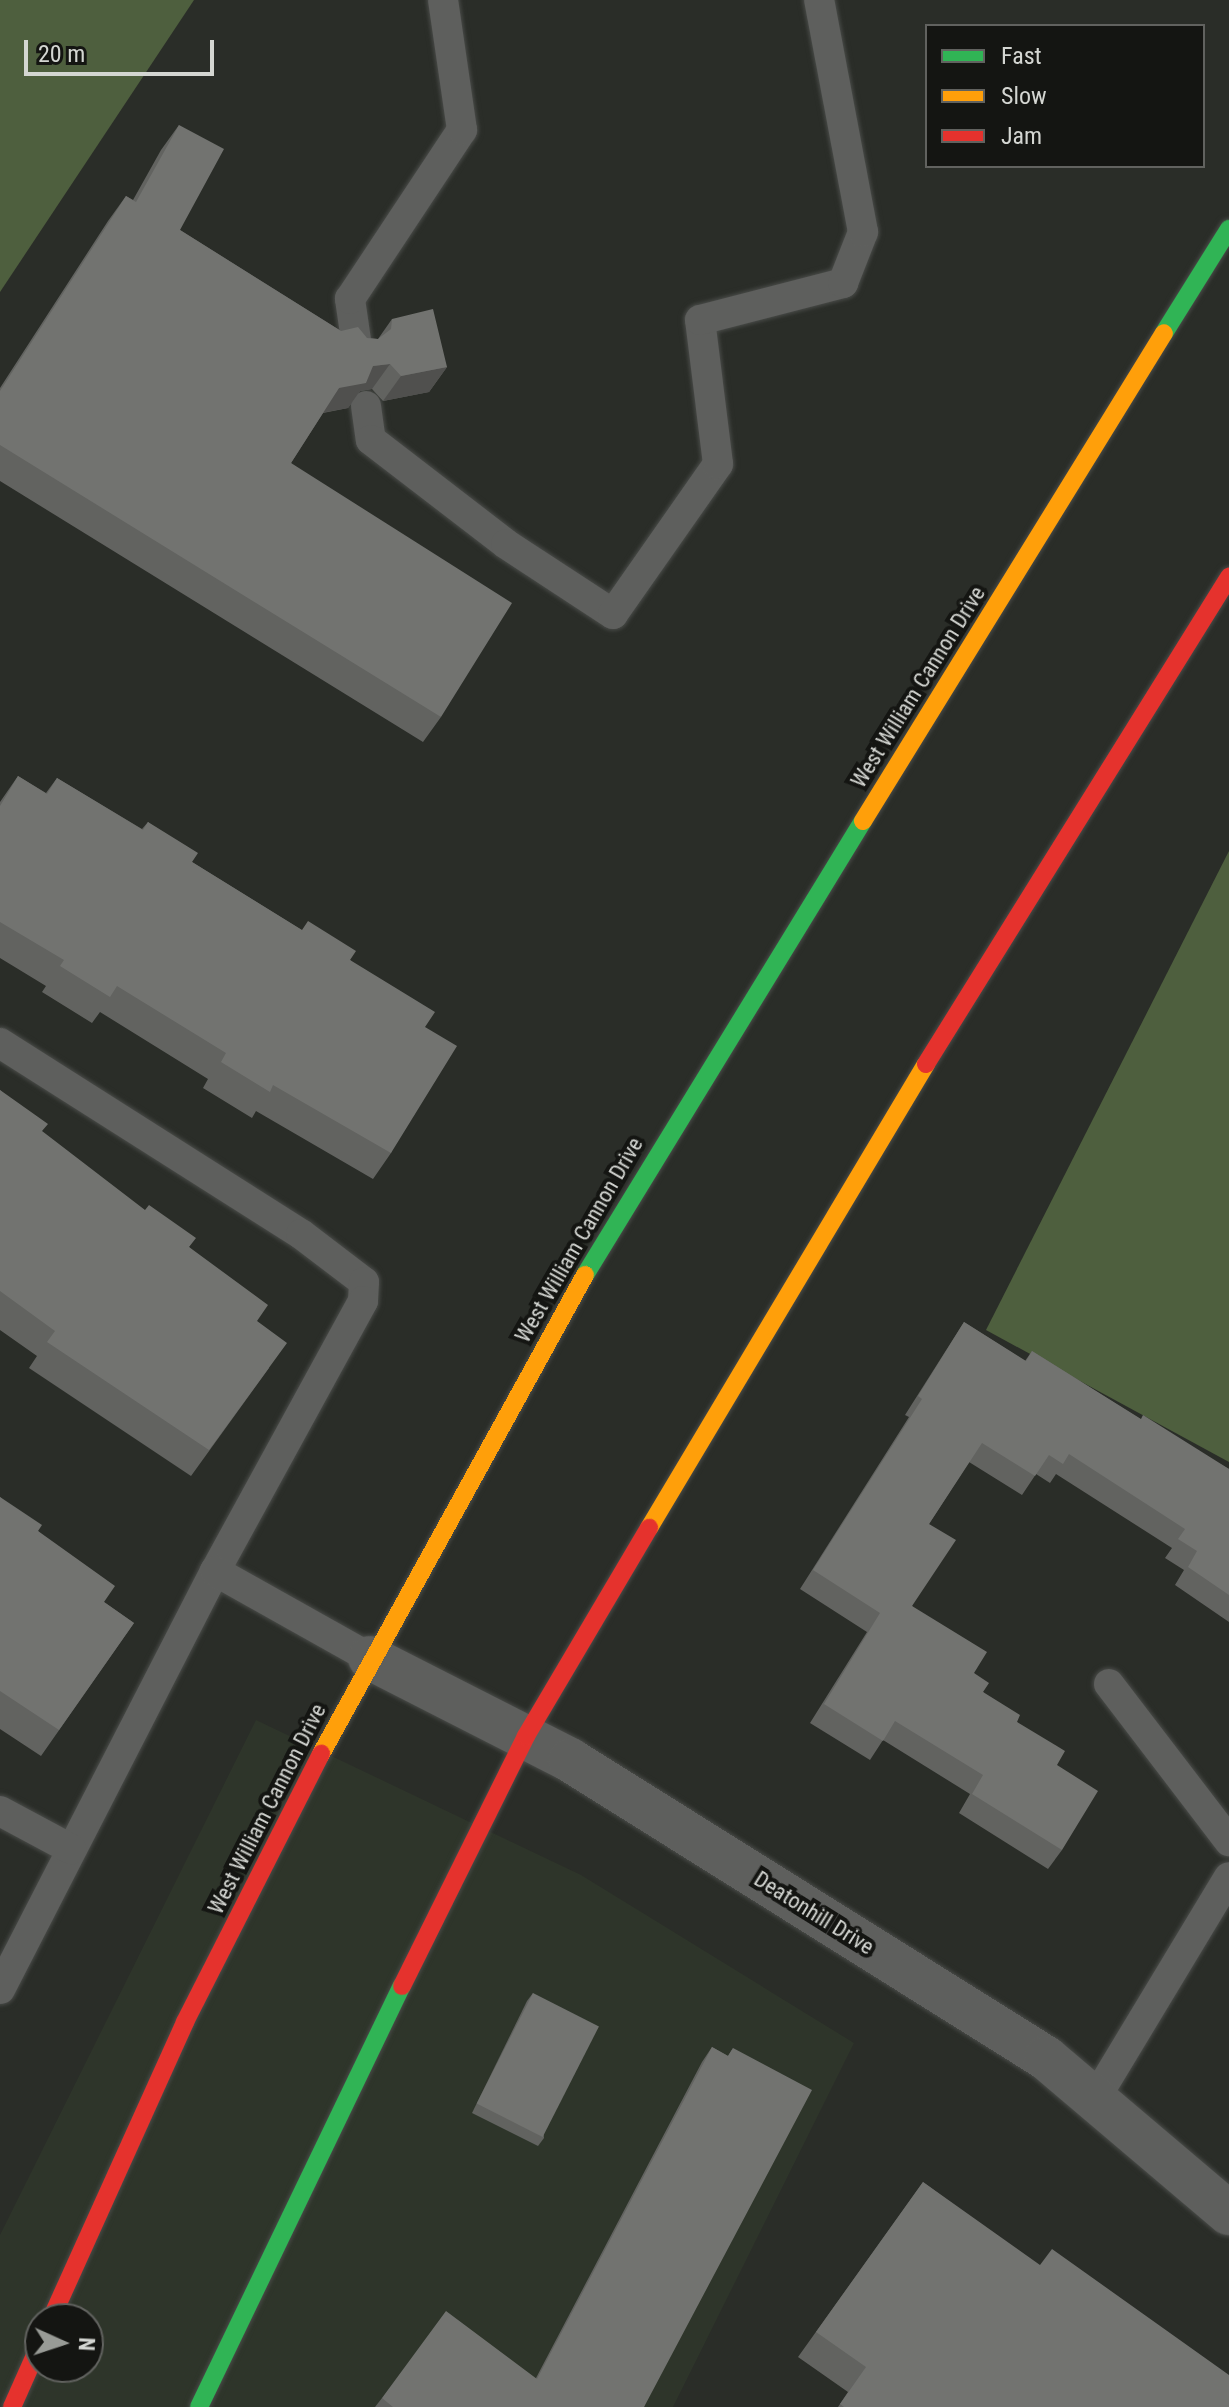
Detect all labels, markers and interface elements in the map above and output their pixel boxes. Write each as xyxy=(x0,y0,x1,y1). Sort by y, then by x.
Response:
scale bar xyxy=(28,24,218,74)
legend xyxy=(925,24,1205,168)
text: 20 m xyxy=(38,40,85,68)
text: Fast xyxy=(1001,42,1042,70)
text: Slow xyxy=(1001,82,1047,110)
text: Jam xyxy=(1001,122,1042,150)
street label: West William Cannon Drive xyxy=(845,581,991,793)
street label: West William Cannon Drive xyxy=(509,1133,649,1347)
street label: West William Cannon Drive xyxy=(202,1699,332,1919)
street label: Deatonhill Drive xyxy=(749,1866,879,1960)
north arrow xyxy=(24,2303,104,2383)
text: N xyxy=(74,2337,99,2352)

